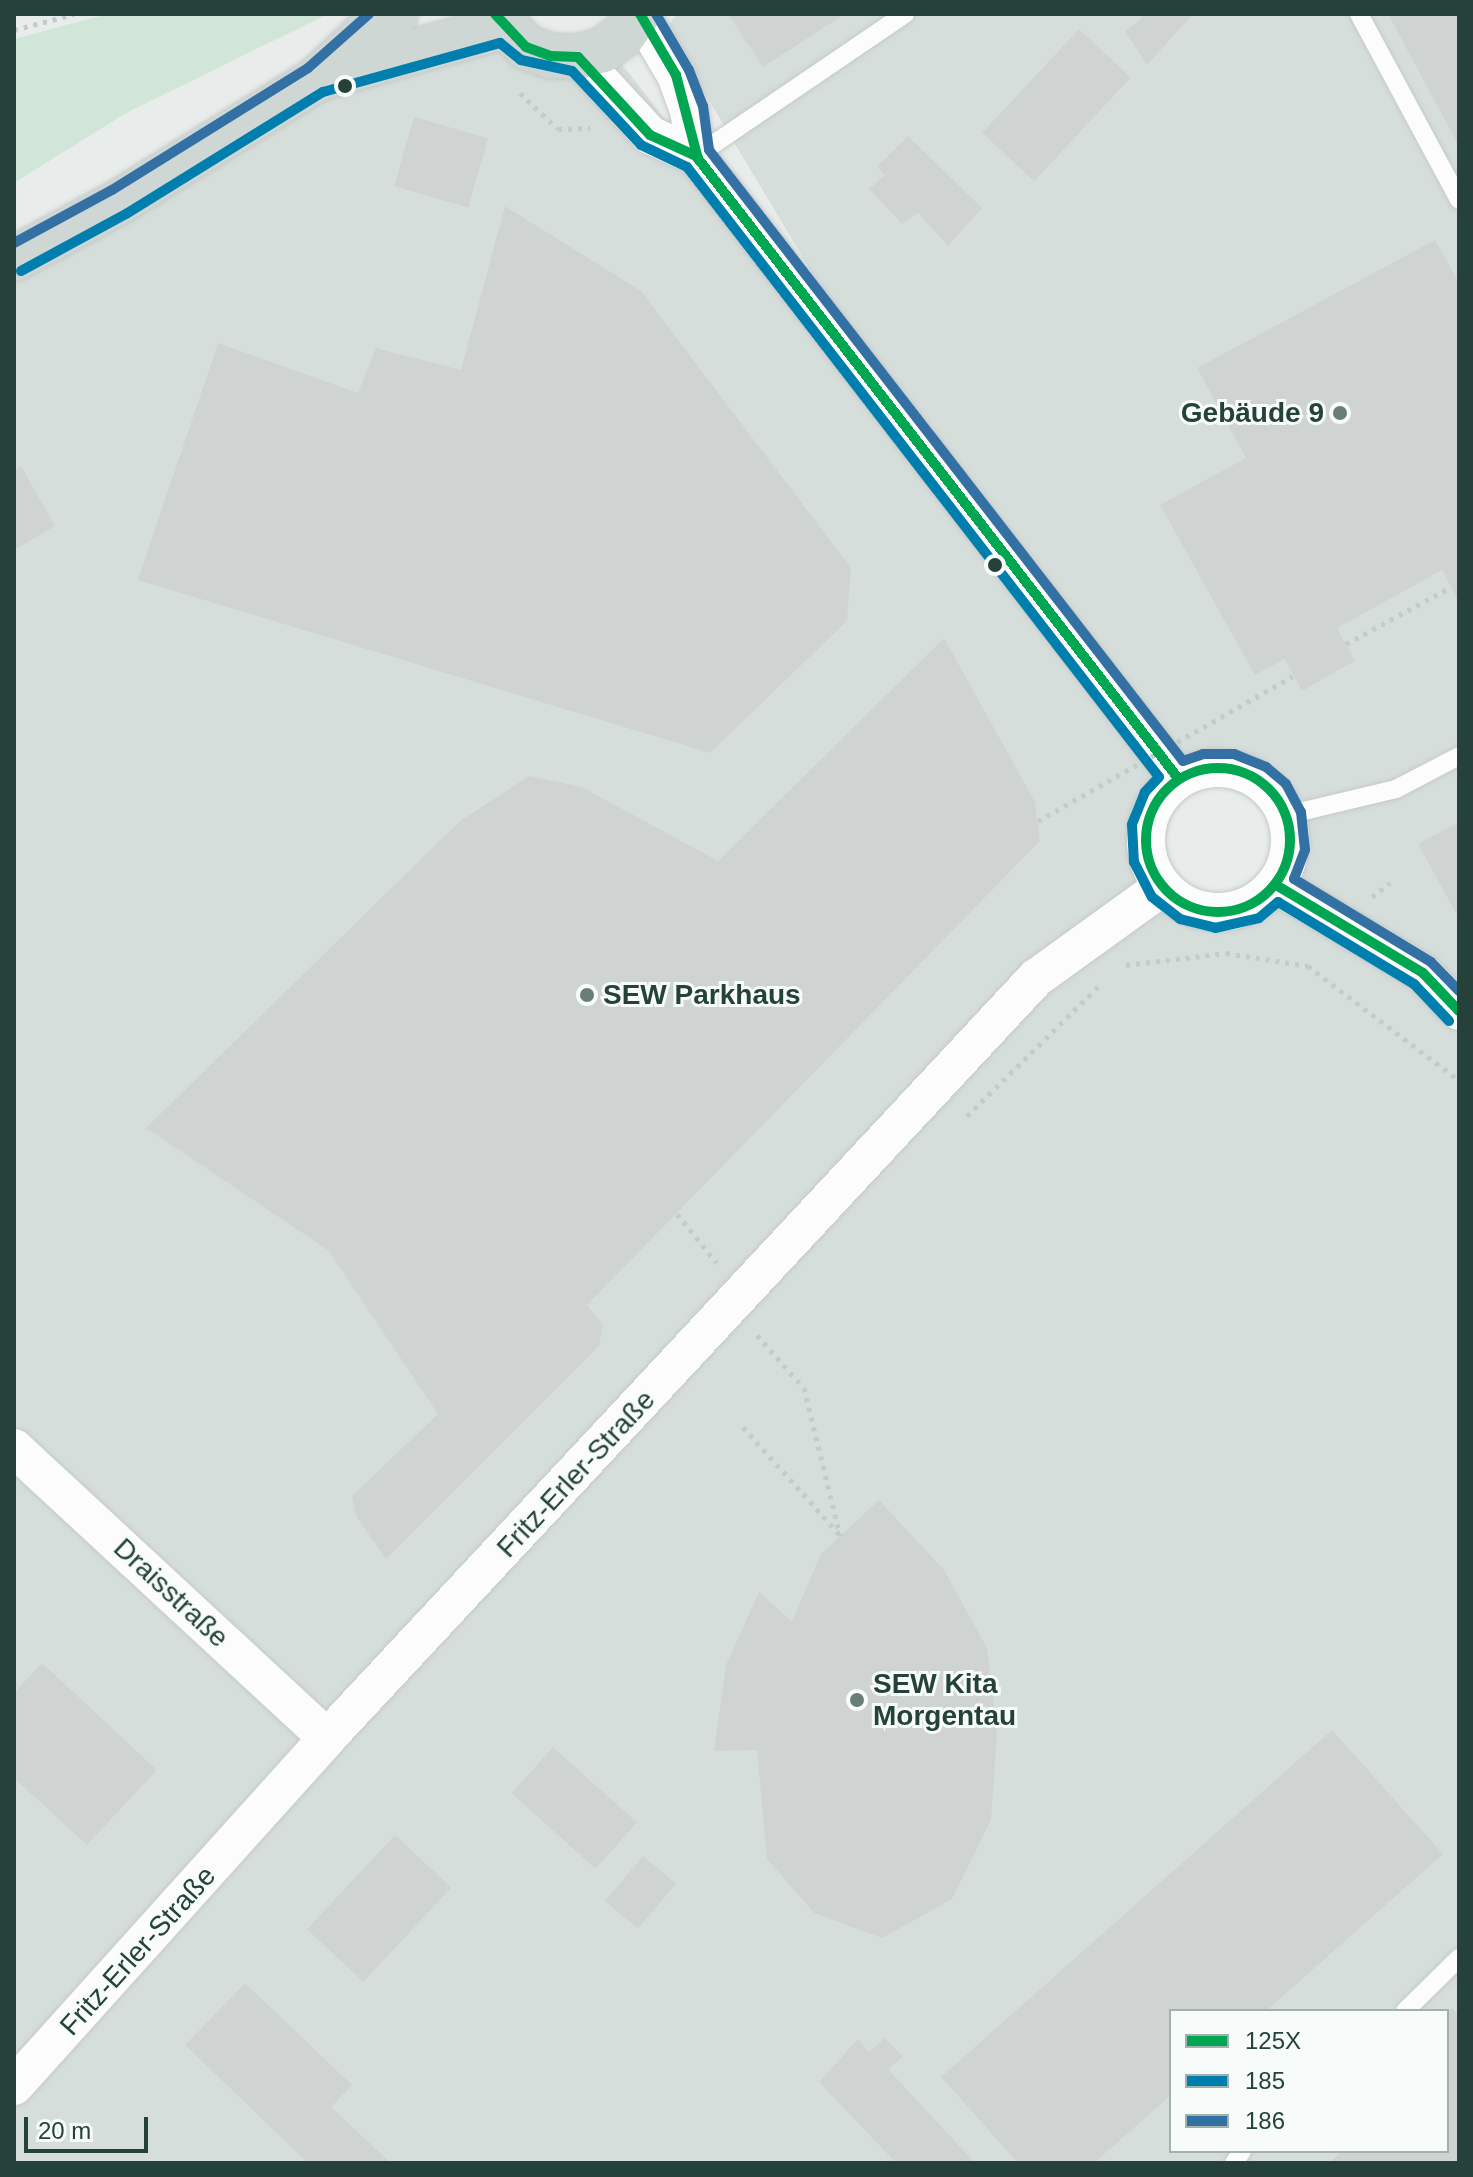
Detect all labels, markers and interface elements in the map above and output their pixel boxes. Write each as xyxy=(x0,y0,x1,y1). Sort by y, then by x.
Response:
unlabelled marker xyxy=(337,78,353,94)
place label: Gebäude 9 xyxy=(1181,396,1324,430)
marker: Gebäude 9 xyxy=(1331,404,1349,422)
unlabelled marker xyxy=(987,557,1003,573)
place label: SEW Parkhaus xyxy=(603,978,801,1012)
marker: SEW Parkhaus xyxy=(578,986,596,1004)
street label: Fritz-Erler-Straße xyxy=(490,1383,662,1565)
street label: Draisstraße xyxy=(107,1531,235,1655)
place label: SEW Kita Morgentau xyxy=(873,1667,1016,1733)
marker: SEW Kita Morgentau xyxy=(848,1691,866,1709)
street label: Fritz-Erler-Straße xyxy=(53,1859,223,2043)
legend xyxy=(1169,2009,1449,2153)
text: 125X xyxy=(1245,2027,1301,2054)
text: 185 xyxy=(1245,2067,1285,2094)
scale bar xyxy=(28,2101,152,2151)
text: 186 xyxy=(1245,2107,1285,2134)
text: 20 m xyxy=(38,2117,91,2144)

